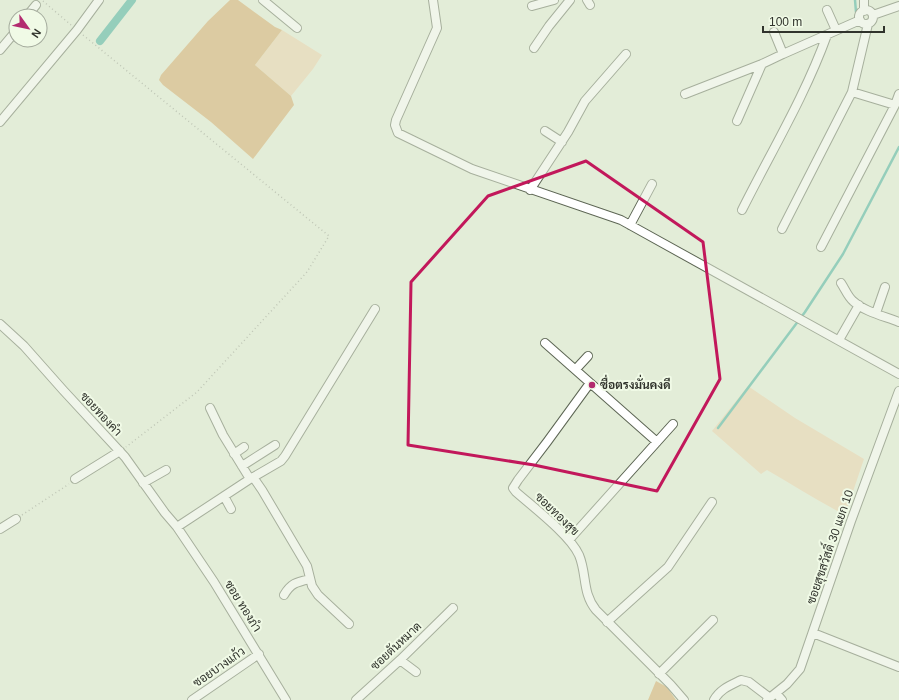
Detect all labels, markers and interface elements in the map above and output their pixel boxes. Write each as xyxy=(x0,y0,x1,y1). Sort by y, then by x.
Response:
north arrow xyxy=(8,8,48,48)
scale bar xyxy=(763,8,884,34)
text: 100 m xyxy=(769,15,802,29)
text: N xyxy=(29,27,44,40)
place label: ซื่อตรงมั่นคงดี xyxy=(600,374,671,392)
marker: ซื่อตรงมั่นคงดี xyxy=(587,380,597,390)
street label: ซอยทองคำ xyxy=(77,389,125,439)
street label: ซอยสุขสวัสดิ์ 30 แยก 10 xyxy=(800,486,858,607)
street label: ซอยทองสุข xyxy=(531,490,582,540)
street label: ซอย ทองภํา xyxy=(222,578,264,634)
street label: ซอยตันหมาด xyxy=(368,619,424,673)
street label: ซอยบางแก้ว xyxy=(190,644,248,690)

